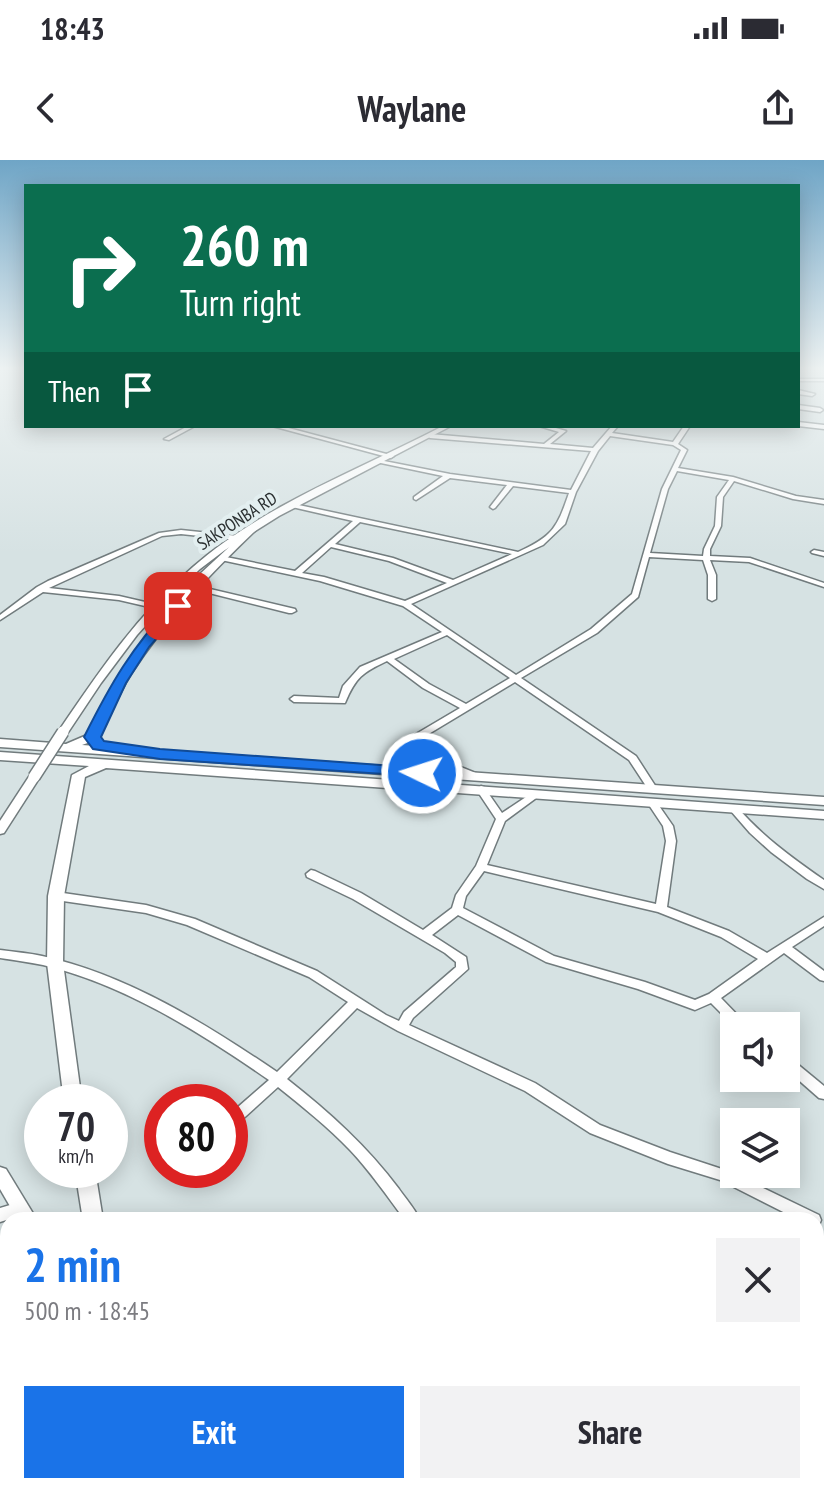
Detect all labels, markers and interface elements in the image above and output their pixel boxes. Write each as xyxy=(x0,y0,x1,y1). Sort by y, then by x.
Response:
text: 18:43 xyxy=(40,9,105,48)
text: Waylane xyxy=(358,85,466,132)
icon: back xyxy=(24,86,68,130)
icon: share xyxy=(756,86,800,130)
text: 260 m xyxy=(180,209,309,281)
icon: right xyxy=(48,216,152,320)
text: Turn right xyxy=(180,279,301,326)
icon: arrive xyxy=(116,368,160,412)
text: Then xyxy=(48,371,100,410)
street label: SAKPONBA RD xyxy=(192,486,281,555)
pin xyxy=(144,572,212,640)
icon: arrive xyxy=(156,584,200,628)
position arrow xyxy=(380,731,464,815)
map controls xyxy=(720,1012,800,1188)
button: sound xyxy=(720,1012,800,1092)
speed limit sign: 80 xyxy=(144,1084,248,1188)
text: 70 xyxy=(57,1100,95,1152)
button: layers xyxy=(720,1108,800,1188)
text: km/h xyxy=(58,1143,94,1169)
text: 2 min xyxy=(24,1233,121,1295)
button: close xyxy=(716,1238,800,1322)
text: 500 m · 18:45 xyxy=(24,1294,150,1327)
button: Exit xyxy=(24,1386,404,1478)
button: Share xyxy=(420,1386,800,1478)

